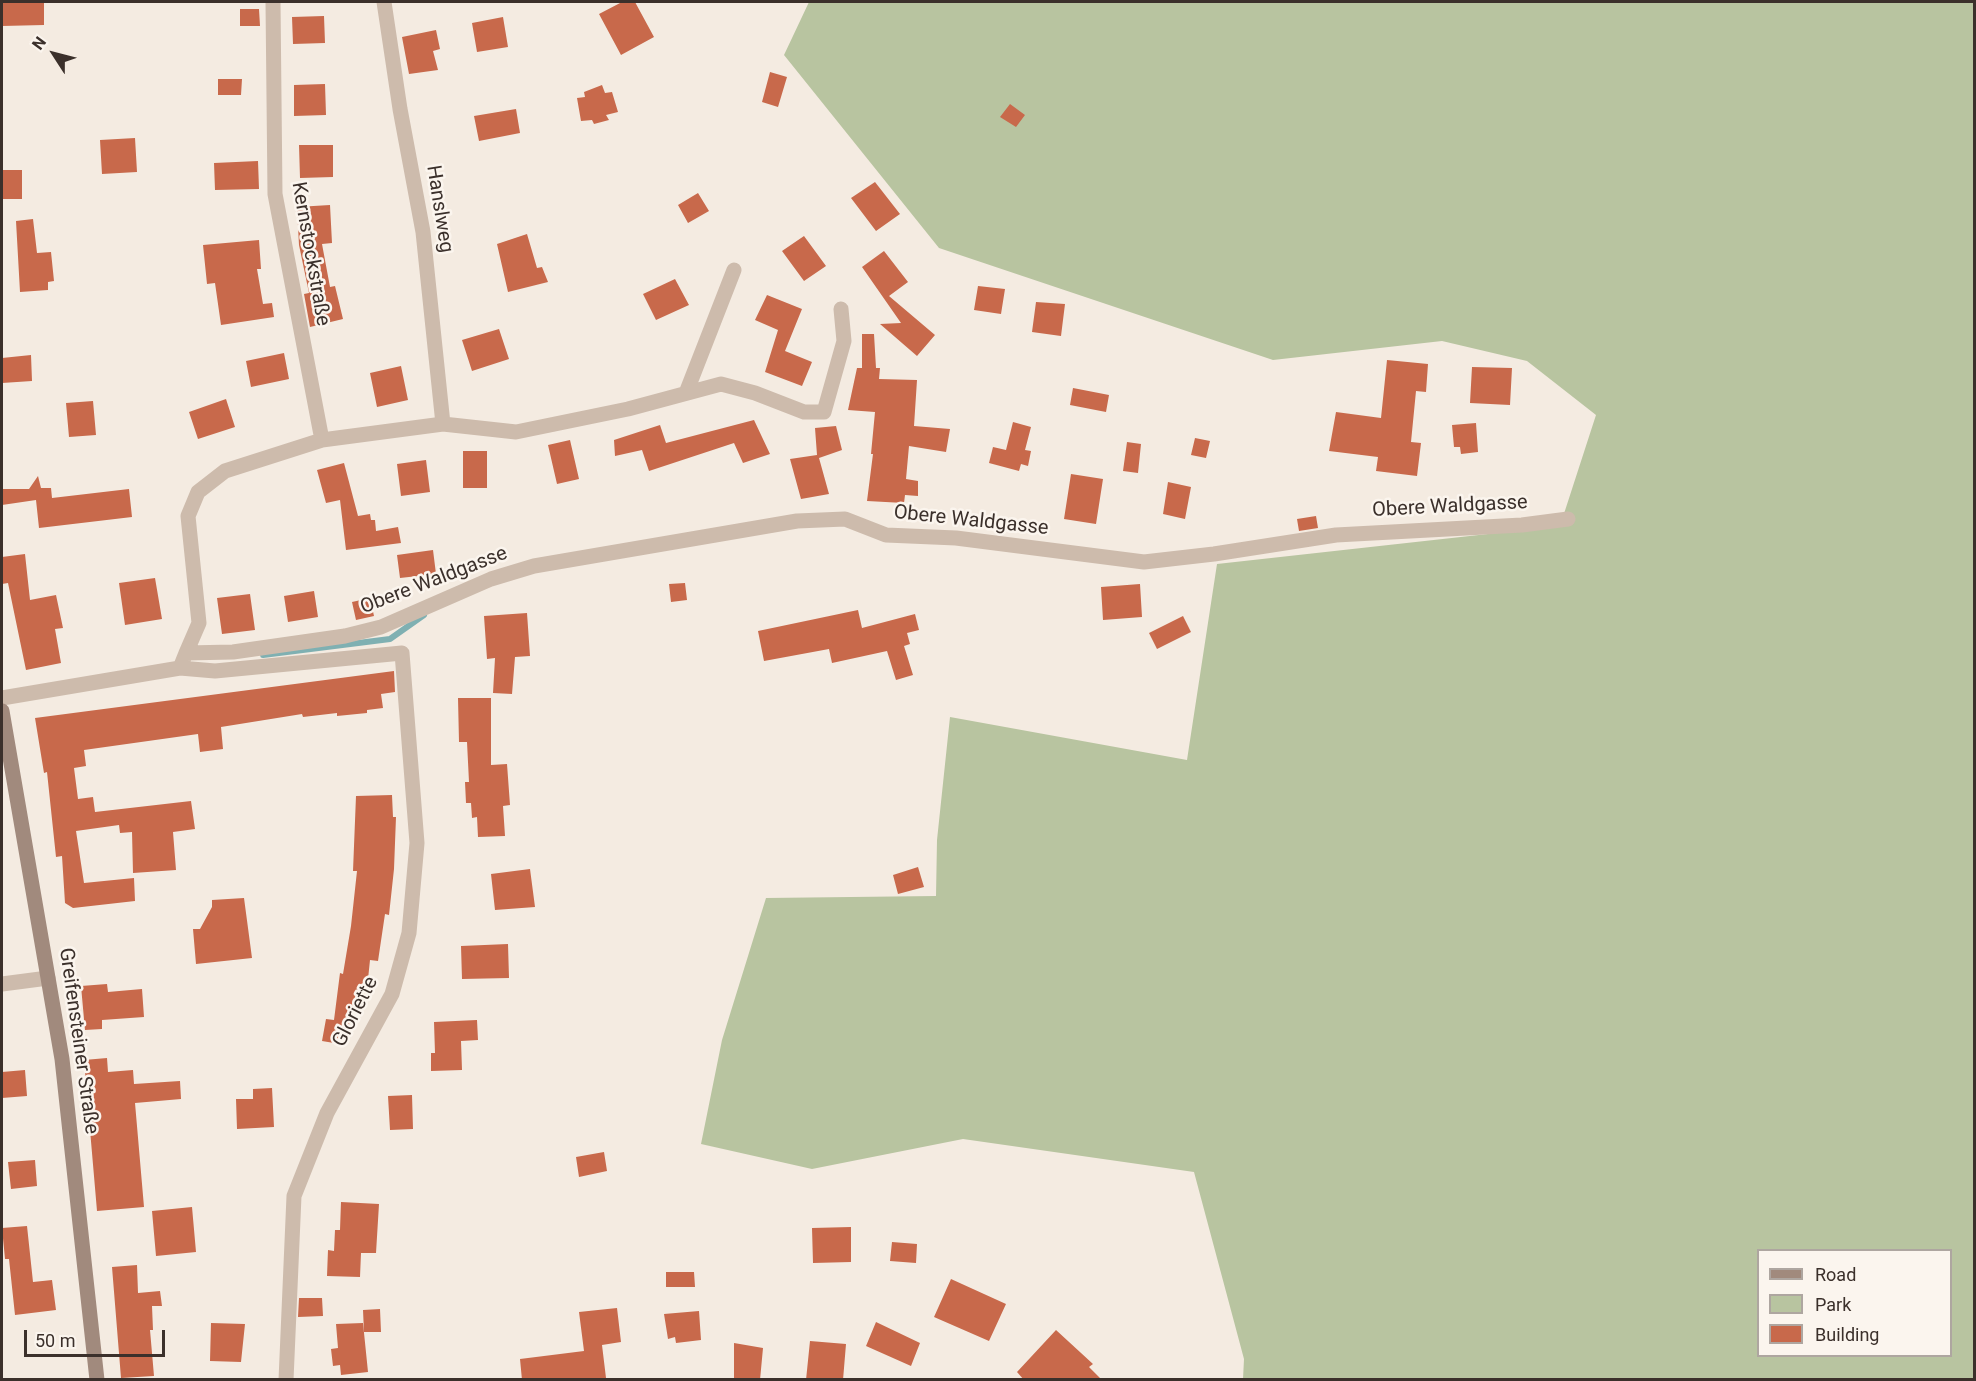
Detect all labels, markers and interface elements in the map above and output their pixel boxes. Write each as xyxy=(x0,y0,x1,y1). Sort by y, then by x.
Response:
north arrow xyxy=(24,24,84,84)
text: N xyxy=(28,33,50,53)
street label: Hanslweg xyxy=(420,164,458,254)
street label: Kernstockstraße xyxy=(286,180,334,328)
street label: Obere Waldgasse xyxy=(1372,491,1528,523)
street label: Obere Waldgasse xyxy=(892,501,1050,541)
street label: Obere Waldgasse xyxy=(357,542,511,620)
street label: Greifensteiner Straße xyxy=(53,946,103,1136)
street label: Gloriette xyxy=(328,973,384,1051)
legend xyxy=(1757,1249,1952,1357)
text: Road xyxy=(1815,1264,1856,1285)
text: Park xyxy=(1815,1294,1851,1315)
scale bar xyxy=(27,1318,168,1356)
text: Building xyxy=(1815,1324,1879,1345)
text: 50 m xyxy=(35,1330,75,1351)

